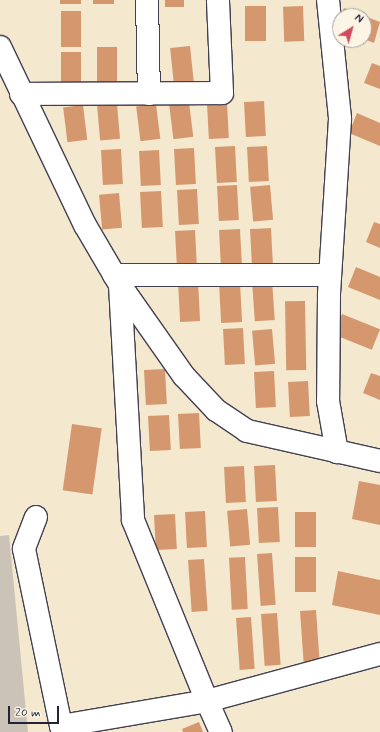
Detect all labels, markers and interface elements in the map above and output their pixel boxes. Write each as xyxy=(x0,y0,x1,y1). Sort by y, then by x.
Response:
north arrow xyxy=(332,8,372,48)
text: N xyxy=(351,11,366,27)
scale bar xyxy=(10,698,61,724)
text: 20 m xyxy=(15,705,41,721)

